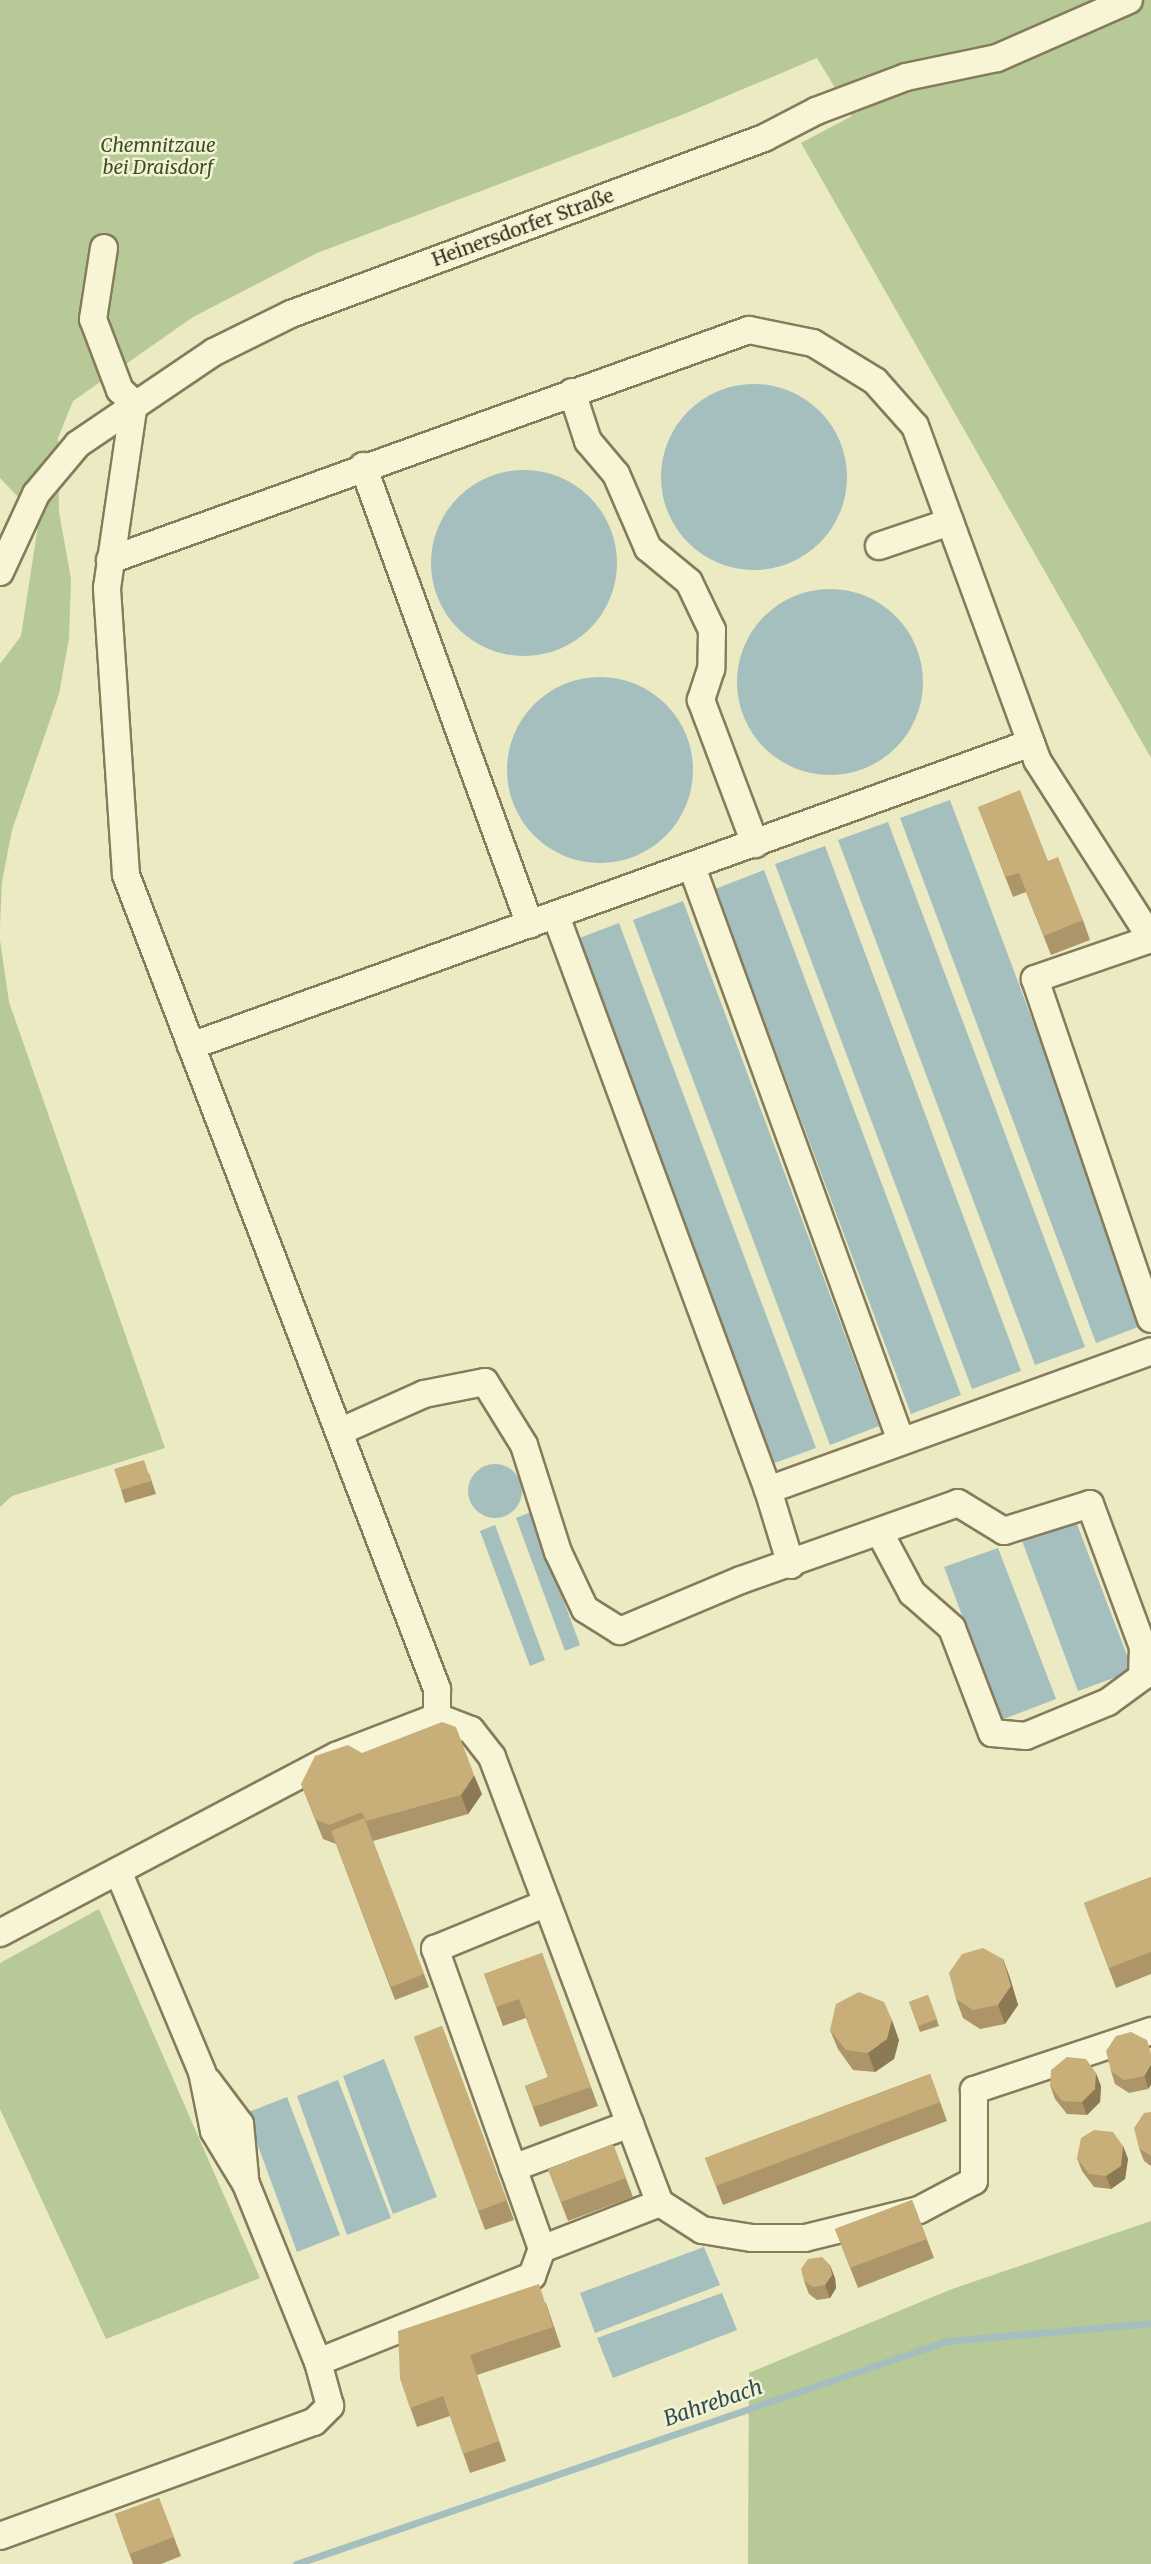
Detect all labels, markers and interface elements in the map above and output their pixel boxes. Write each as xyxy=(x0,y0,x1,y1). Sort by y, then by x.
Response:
park label: Chemnitzaue bei Draisdorf xyxy=(100,135,216,179)
street label: Heinersdorfer Straße xyxy=(429,184,617,272)
water label: Bahrebach xyxy=(660,2374,766,2432)

